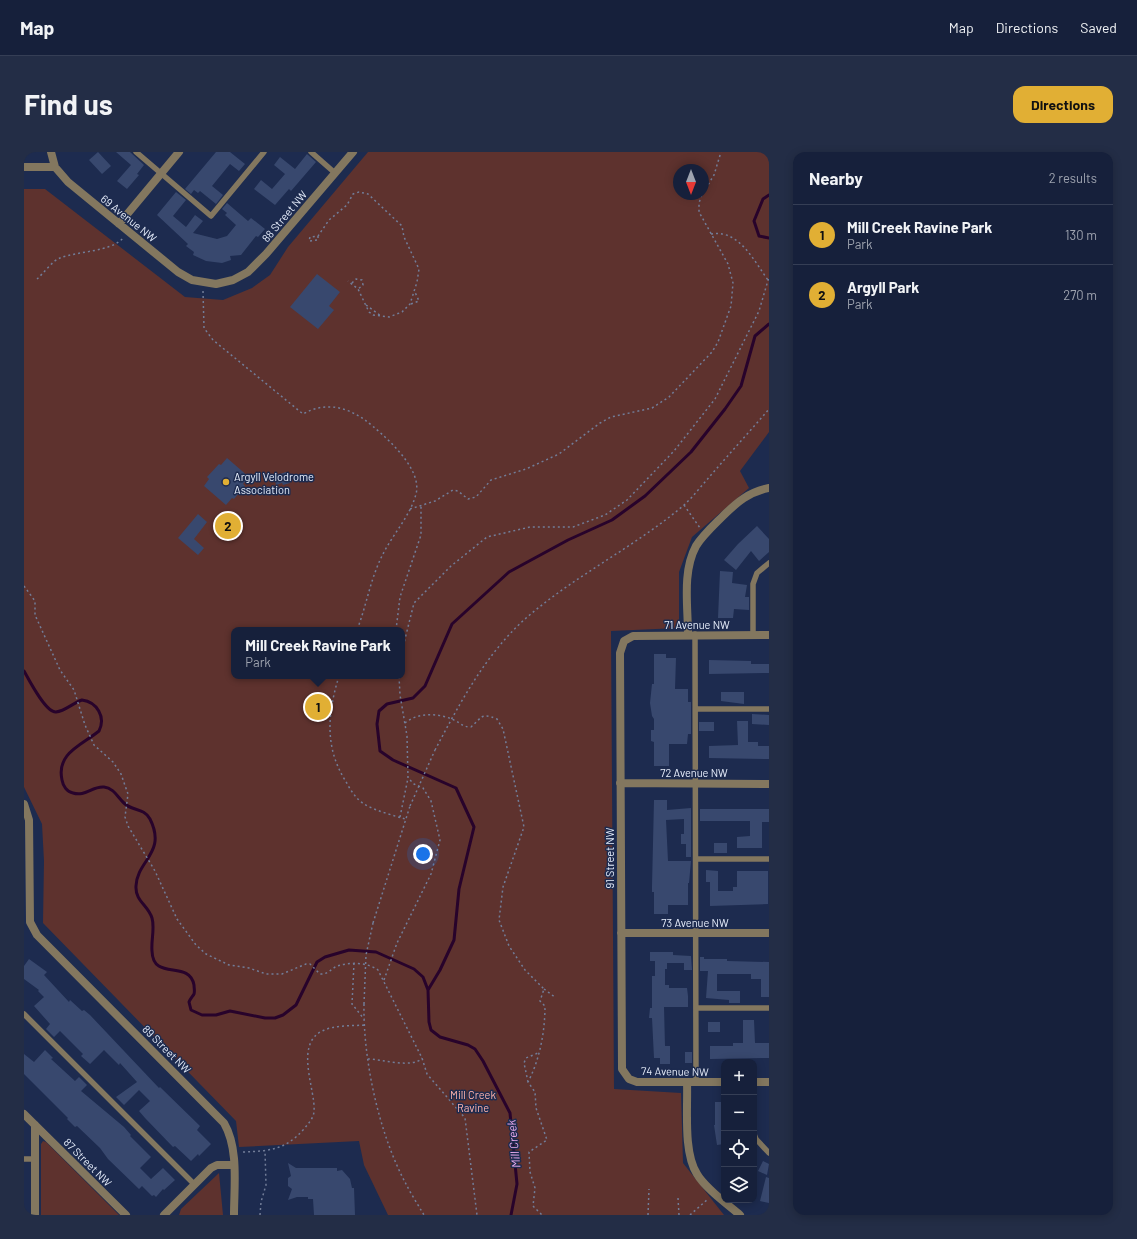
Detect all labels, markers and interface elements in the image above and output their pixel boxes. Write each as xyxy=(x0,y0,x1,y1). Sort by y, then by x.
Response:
text: Map xyxy=(20,16,54,39)
text: Map xyxy=(949,19,974,36)
text: Directions xyxy=(996,19,1058,36)
text: Saved xyxy=(1080,19,1117,36)
button: Directions xyxy=(1013,86,1113,123)
text: Find us xyxy=(24,87,113,121)
north arrow xyxy=(673,164,709,200)
text: Nearby xyxy=(809,168,863,188)
text: 2 results xyxy=(1049,170,1097,186)
street label: 88 Street NW xyxy=(259,187,309,244)
street label: 69 Avenue NW xyxy=(99,192,160,245)
text: Mill Creek Ravine Park xyxy=(847,218,992,236)
text: 1 xyxy=(820,227,824,243)
text: 130 m xyxy=(1065,227,1097,243)
text: Park xyxy=(847,236,873,252)
text: Argyll Park xyxy=(847,278,919,296)
text: 2 xyxy=(818,287,826,303)
text: 270 m xyxy=(1063,287,1097,303)
text: Park xyxy=(847,296,873,312)
place label: Argyll Velodrome Association xyxy=(234,470,314,496)
marker: Argyll Velodrome Association xyxy=(221,477,231,487)
pin: 2 xyxy=(215,511,241,541)
street label: 71 Avenue NW xyxy=(664,618,730,631)
popup xyxy=(231,627,405,679)
text: Mill Creek Ravine Park xyxy=(245,636,391,654)
text: Park xyxy=(245,654,271,670)
pin: 1 xyxy=(305,692,331,722)
street label: 72 Avenue NW xyxy=(660,766,728,779)
street label: 91 Street NW xyxy=(603,827,616,888)
your location xyxy=(413,844,433,864)
street label: 73 Avenue NW xyxy=(661,916,729,929)
street label: 89 Street NW xyxy=(140,1022,194,1076)
map controls xyxy=(721,1059,757,1203)
button: + xyxy=(721,1059,757,1095)
street label: 74 Avenue NW xyxy=(641,1064,709,1078)
park label: Mill Creek Ravine xyxy=(450,1088,496,1114)
button: − xyxy=(721,1095,757,1131)
water label: Mill Creek xyxy=(503,1119,522,1169)
button: locate xyxy=(721,1131,757,1167)
street label: 87 Street NW xyxy=(61,1135,115,1189)
button: layers xyxy=(721,1167,757,1203)

